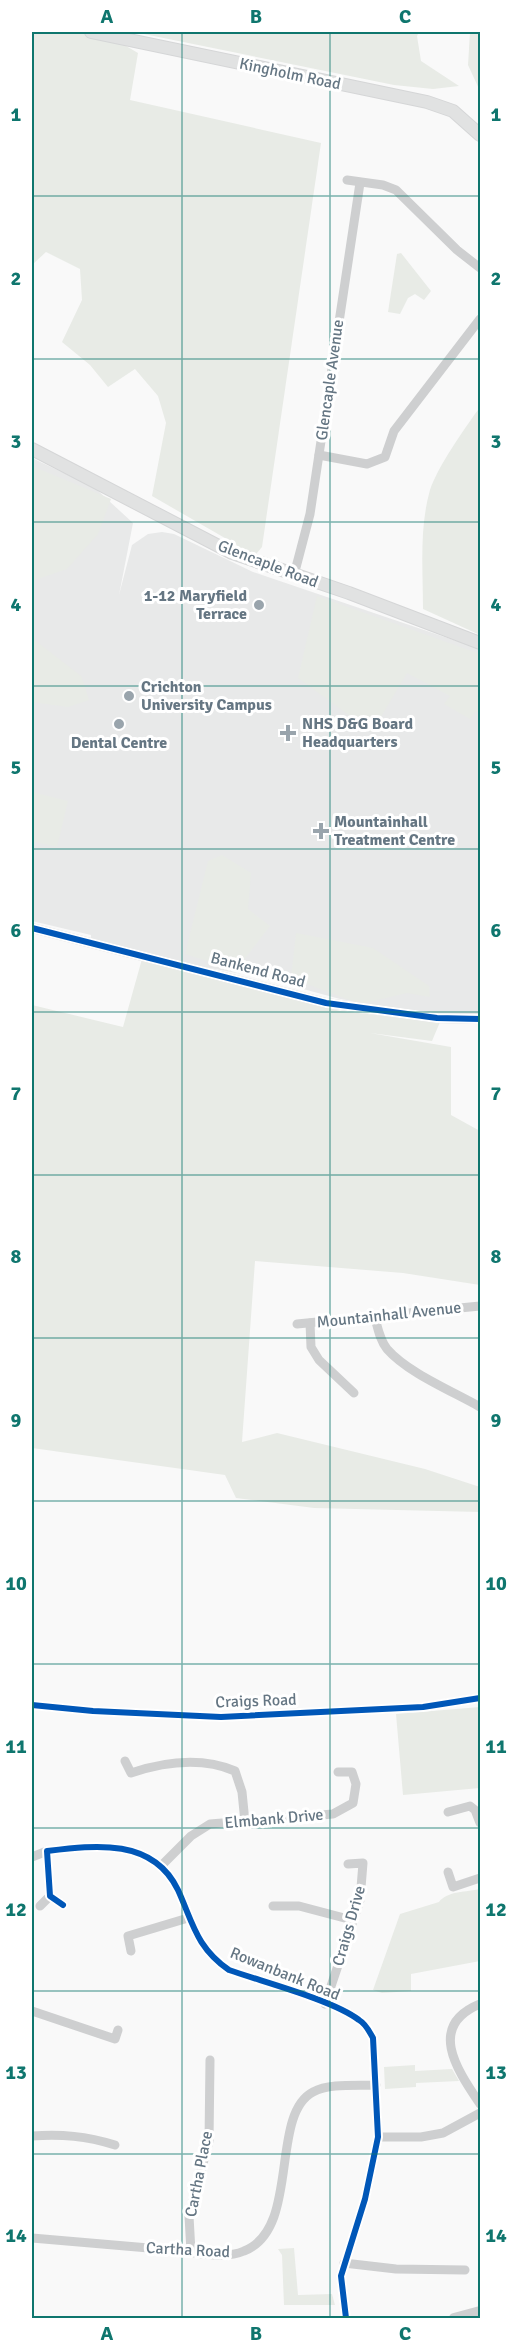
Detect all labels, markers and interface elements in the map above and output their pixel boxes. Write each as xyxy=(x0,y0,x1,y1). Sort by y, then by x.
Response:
text: A xyxy=(101,4,114,29)
text: B xyxy=(250,4,262,29)
text: C xyxy=(399,4,411,29)
street label: Kingholm Road xyxy=(237,53,343,95)
text: 1 xyxy=(11,102,22,127)
text: 1 xyxy=(491,102,502,127)
text: 2 xyxy=(11,266,21,291)
text: 2 xyxy=(491,266,501,291)
street label: Glencaple Avenue xyxy=(312,318,348,442)
text: 3 xyxy=(11,429,21,454)
text: 3 xyxy=(491,429,501,454)
street label: Glencaple Road xyxy=(215,536,321,592)
place label: 1-12 Maryfield Terrace xyxy=(144,586,247,624)
text: 4 xyxy=(11,592,22,617)
text: 4 xyxy=(491,592,502,617)
marker: 1-12 Maryfield Terrace xyxy=(252,598,266,612)
place label: Crichton University Campus xyxy=(141,677,272,715)
marker: Crichton University Campus xyxy=(122,689,136,703)
place label: NHS D&G Board Headquarters xyxy=(302,714,413,752)
marker: Dental Centre xyxy=(112,717,126,731)
marker: NHS D&G Board Headquarters xyxy=(279,724,297,742)
place label: Dental Centre xyxy=(71,733,167,753)
text: 5 xyxy=(11,755,21,780)
text: 5 xyxy=(491,755,501,780)
place label: Mountainhall Treatment Centre xyxy=(334,812,455,850)
marker: Mountainhall Treatment Centre xyxy=(312,822,330,840)
text: 6 xyxy=(11,918,22,943)
text: 6 xyxy=(491,918,502,943)
street label: Bankend Road xyxy=(208,948,308,992)
text: 7 xyxy=(11,1081,22,1106)
text: 7 xyxy=(491,1081,502,1106)
text: 8 xyxy=(11,1244,22,1269)
text: 8 xyxy=(491,1244,502,1269)
street label: Mountainhall Avenue xyxy=(316,1297,462,1333)
text: 9 xyxy=(11,1408,22,1433)
text: 9 xyxy=(491,1408,502,1433)
text: 10 xyxy=(5,1571,27,1596)
text: 10 xyxy=(485,1571,507,1596)
street label: Craigs Road xyxy=(215,1690,297,1712)
text: 11 xyxy=(5,1734,27,1759)
text: 11 xyxy=(485,1734,507,1759)
street label: Elmbank Drive xyxy=(224,1805,324,1833)
street label: Craigs Drive xyxy=(328,1883,370,1969)
text: 12 xyxy=(5,1897,27,1922)
text: 12 xyxy=(485,1897,507,1922)
street label: Rowanbank Road xyxy=(227,1943,343,2005)
text: 13 xyxy=(5,2060,27,2085)
text: 13 xyxy=(485,2060,507,2085)
street label: Cartha Place xyxy=(181,2129,217,2219)
text: 14 xyxy=(5,2223,27,2248)
text: 14 xyxy=(485,2223,507,2248)
street label: Cartha Road xyxy=(145,2238,231,2262)
text: A xyxy=(101,2321,114,2346)
text: B xyxy=(250,2321,262,2346)
text: C xyxy=(399,2321,411,2346)

